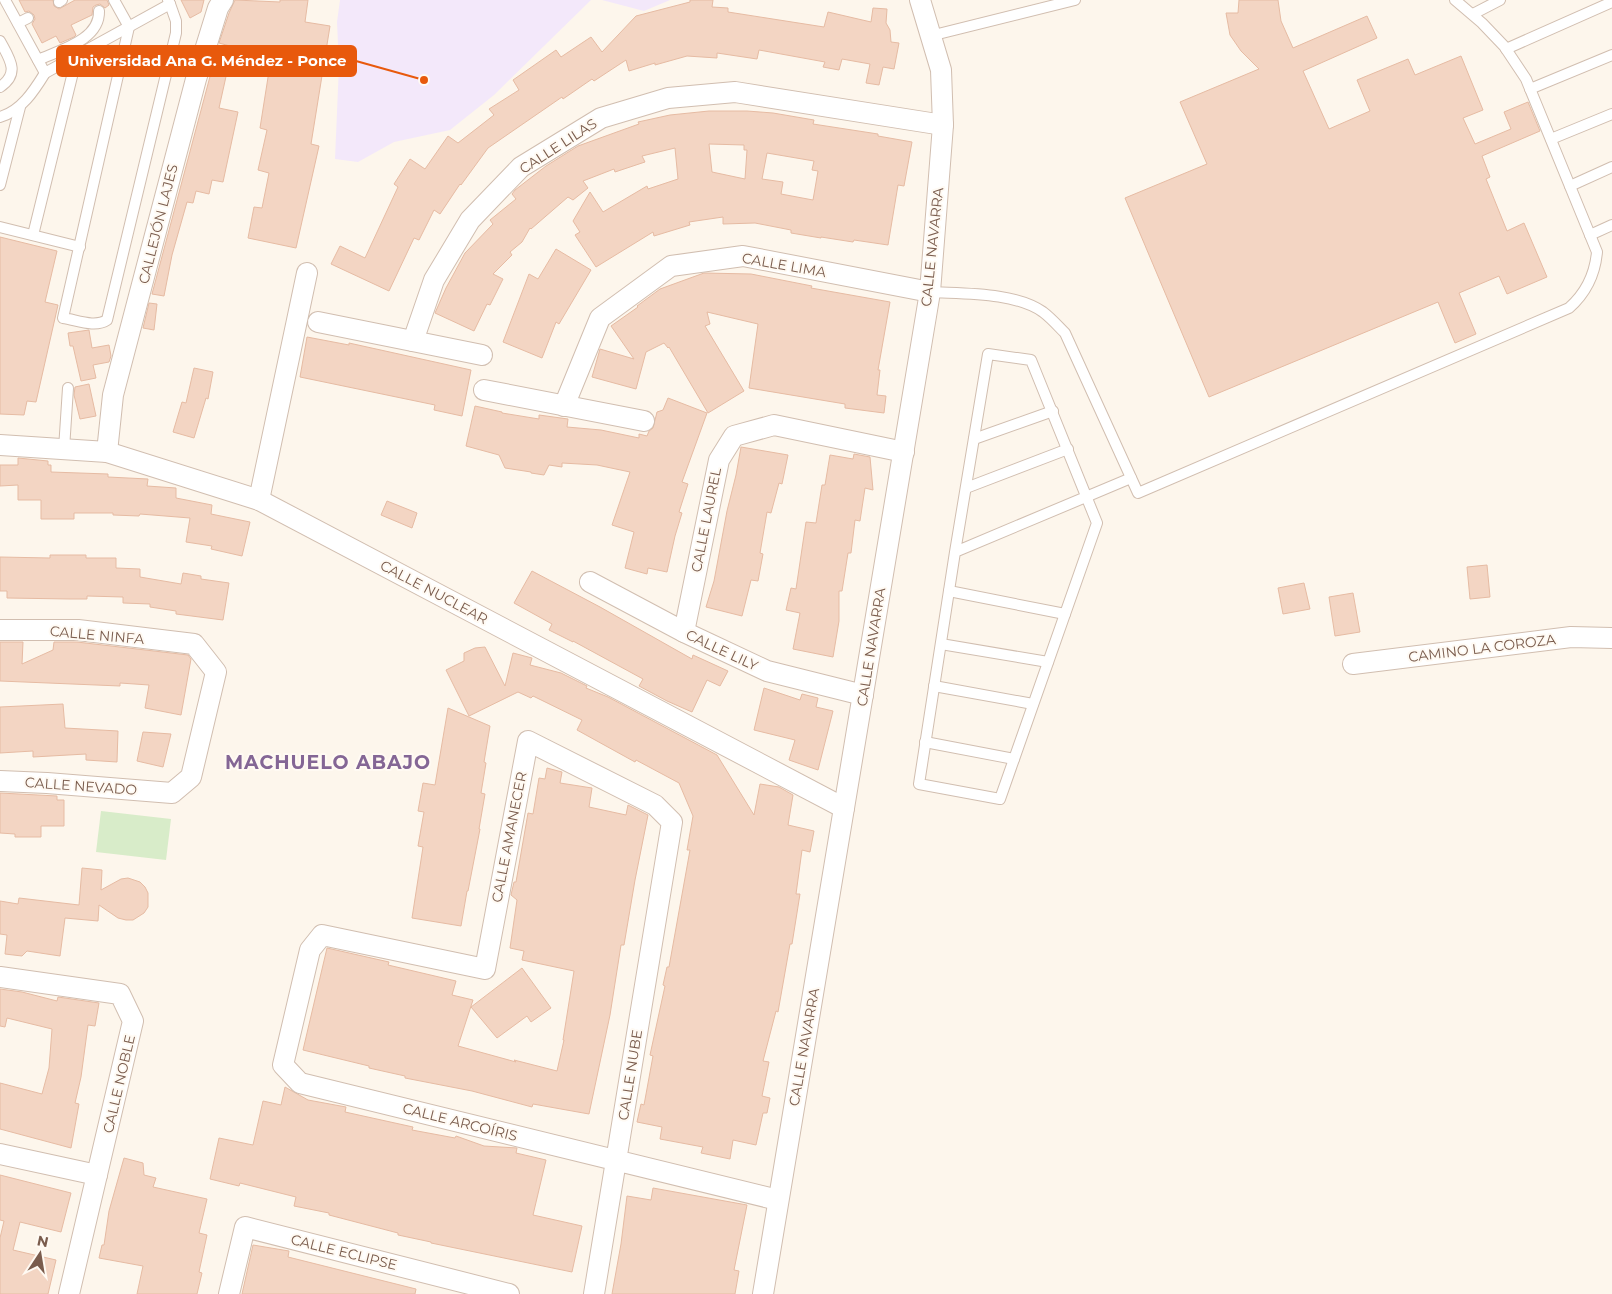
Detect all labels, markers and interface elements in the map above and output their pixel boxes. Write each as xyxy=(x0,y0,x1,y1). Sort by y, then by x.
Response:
callout: Universidad Ana G. Méndez - Ponce xyxy=(57,46,356,76)
text: Universidad Ana G. Méndez - Ponce xyxy=(67,51,347,70)
street label: CALLE LILAS xyxy=(516,114,600,178)
street label: CALLEJÓN LAJES xyxy=(134,162,182,286)
street label: CALLE NAVARRA xyxy=(917,186,947,307)
street label: CALLE LIMA xyxy=(741,249,828,281)
street label: CALLE LAUREL xyxy=(687,465,725,574)
street label: CALLE NUCLEAR xyxy=(377,556,491,628)
street label: CALLE NAVARRA xyxy=(853,586,889,708)
street label: CALLE NINFA xyxy=(49,622,146,648)
street label: CALLE LILY xyxy=(683,625,761,675)
street label: CAMINO LA COROZA xyxy=(1407,630,1558,666)
district label: MACHUELO ABAJO xyxy=(225,751,431,774)
street label: CALLE AMANECER xyxy=(487,770,531,904)
street label: CALLE NEVADO xyxy=(24,773,138,799)
street label: CALLE NAVARRA xyxy=(785,986,823,1108)
street label: CALLE NUBE xyxy=(614,1028,646,1122)
street label: CALLE NOBLE xyxy=(99,1033,139,1135)
street label: CALLE ARCOÍRIS xyxy=(401,1099,519,1145)
north arrow xyxy=(15,1229,65,1279)
street label: CALLE ECLIPSE xyxy=(289,1230,399,1274)
text: N xyxy=(35,1231,50,1251)

